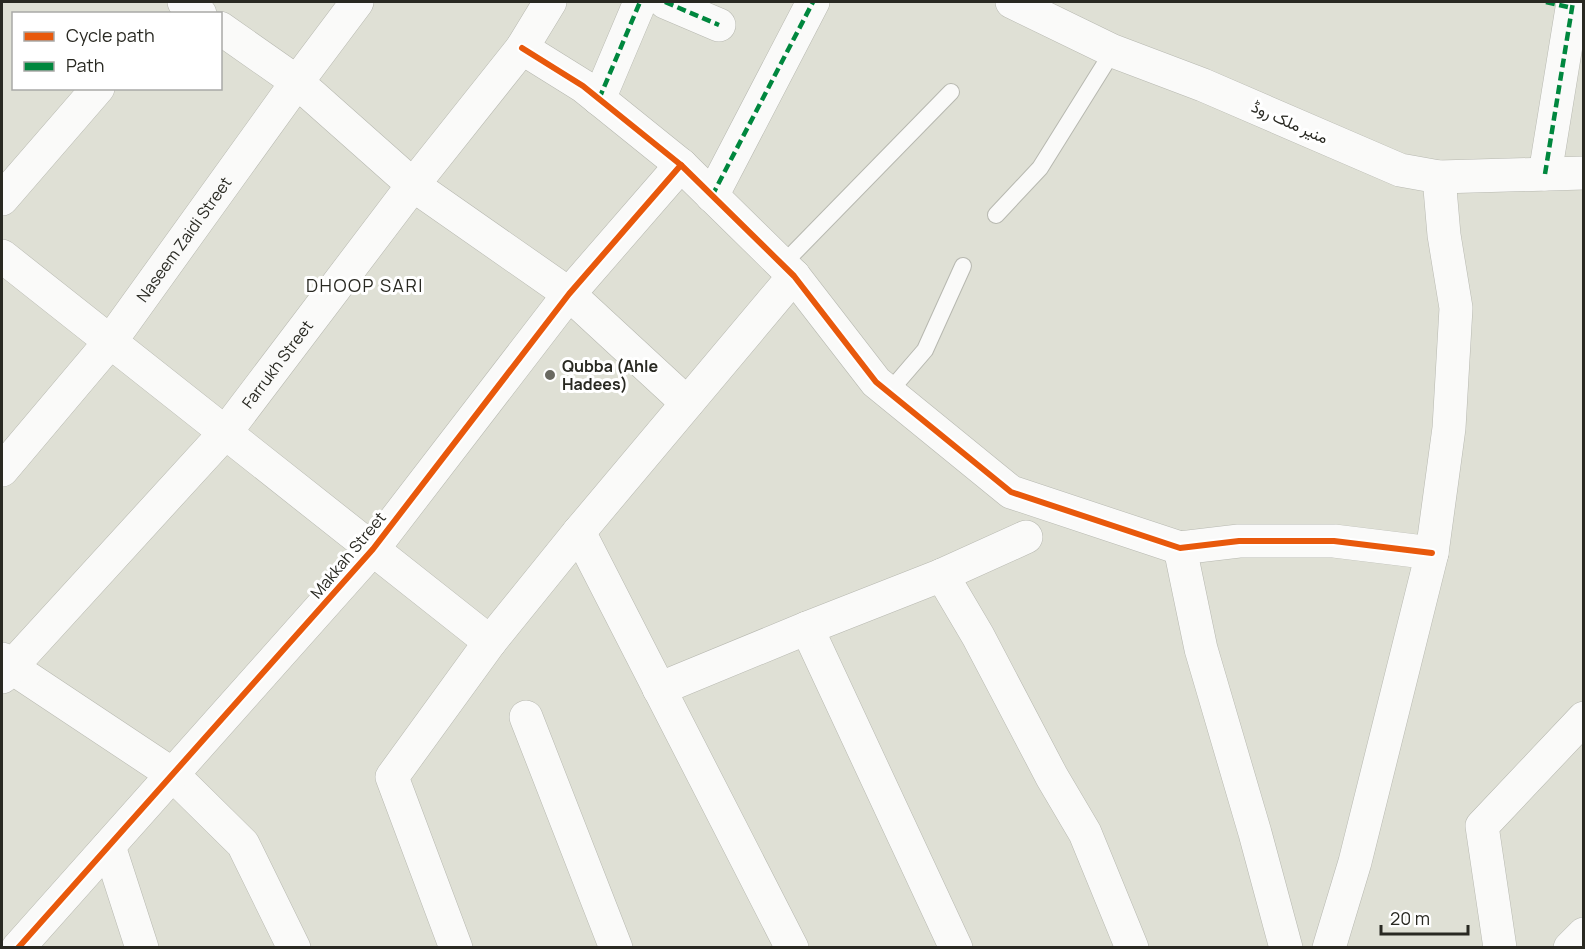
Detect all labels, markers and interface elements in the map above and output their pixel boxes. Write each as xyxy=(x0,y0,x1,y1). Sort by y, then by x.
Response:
legend xyxy=(12,12,222,90)
text: Cycle path xyxy=(66,23,155,47)
text: Path xyxy=(66,53,104,77)
street label: منیر ملک روڈ xyxy=(1248,95,1332,149)
street label: Naseem Zaidi Street xyxy=(131,172,236,306)
district label: DHOOP SARI xyxy=(306,273,424,297)
street label: Farrukh Street xyxy=(237,315,318,413)
place label: Qubba (Ahle Hadees) xyxy=(562,355,659,395)
marker: Qubba (Ahle Hadees) xyxy=(543,368,557,382)
street label: Makkah Street xyxy=(305,507,391,603)
scale bar xyxy=(1381,898,1468,936)
text: 20 m xyxy=(1390,906,1430,930)

